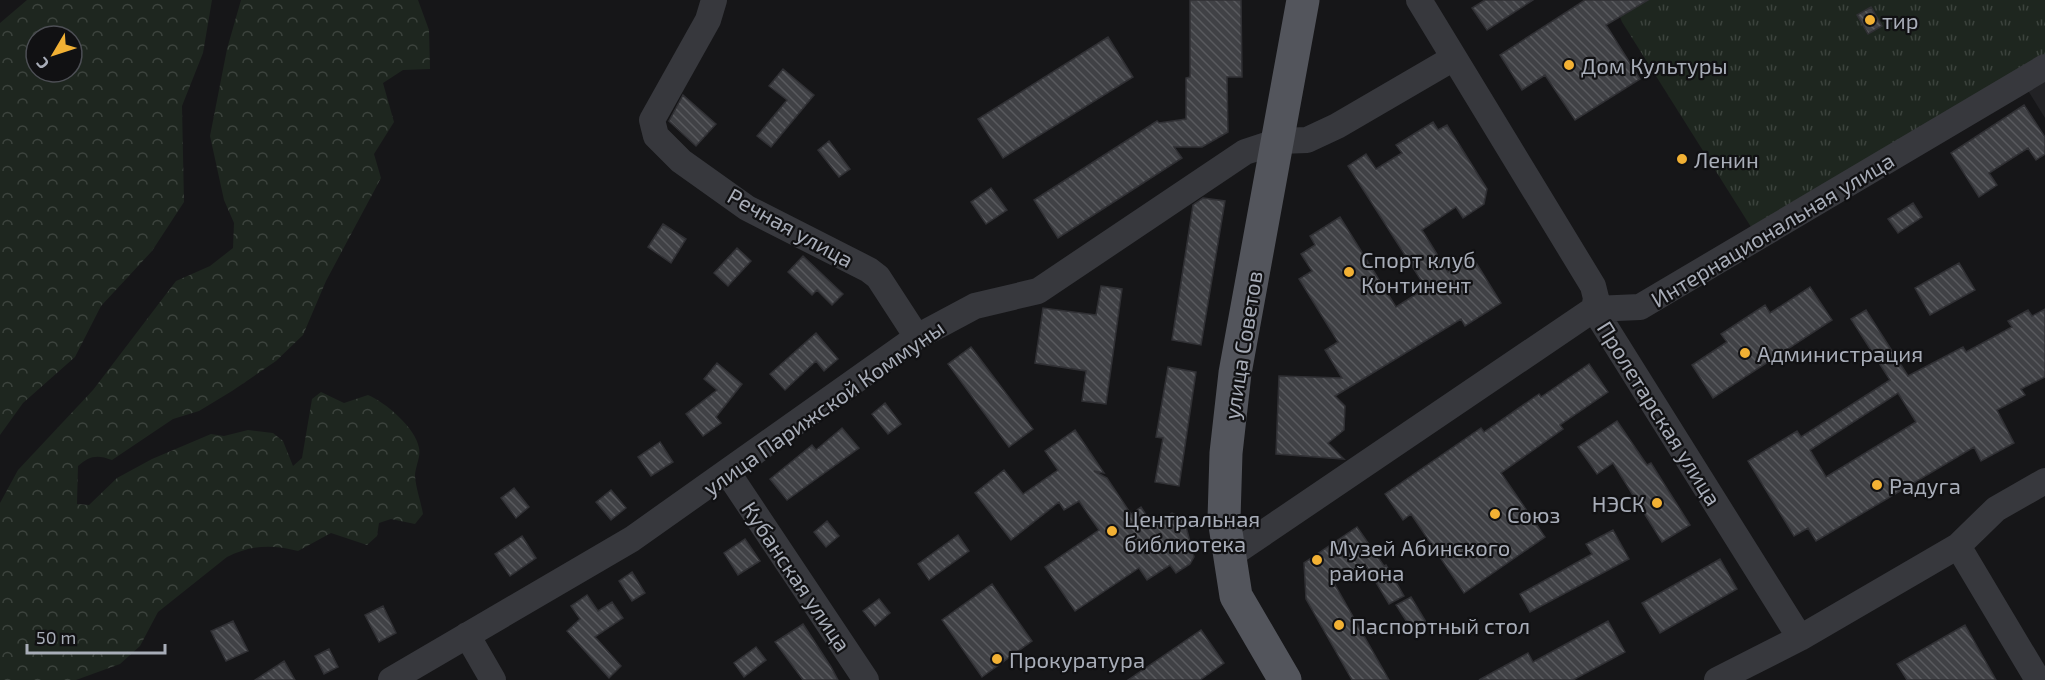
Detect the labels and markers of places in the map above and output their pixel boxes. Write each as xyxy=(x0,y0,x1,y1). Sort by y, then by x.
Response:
place label: тир xyxy=(1882,7,1919,33)
marker: тир xyxy=(1863,13,1877,27)
place label: Дом Культуры xyxy=(1581,52,1728,79)
marker: Дом Культуры xyxy=(1562,58,1576,72)
place label: Ленин xyxy=(1694,146,1759,172)
marker: Ленин xyxy=(1675,152,1689,166)
place label: Спорт клуб Континент xyxy=(1361,246,1476,297)
marker: Спорт клуб Континент xyxy=(1342,265,1356,279)
place label: Администрация xyxy=(1757,340,1923,366)
marker: Администрация xyxy=(1738,346,1752,360)
place label: Радуга xyxy=(1889,472,1961,499)
marker: Радуга xyxy=(1870,478,1884,492)
place label: НЭСК xyxy=(1592,490,1645,516)
marker: НЭСК xyxy=(1650,496,1664,510)
place label: Союз xyxy=(1507,501,1560,527)
place label: Центральная библиотека xyxy=(1124,505,1260,556)
marker: Союз xyxy=(1488,507,1502,521)
marker: Центральная библиотека xyxy=(1105,524,1119,538)
place label: Музей Абинского района xyxy=(1329,534,1510,585)
marker: Музей Абинского района xyxy=(1310,553,1324,567)
place label: Паспортный стол xyxy=(1351,612,1530,638)
marker: Паспортный стол xyxy=(1332,618,1346,632)
place label: Прокуратура xyxy=(1009,646,1145,673)
marker: Прокуратура xyxy=(990,652,1004,666)

